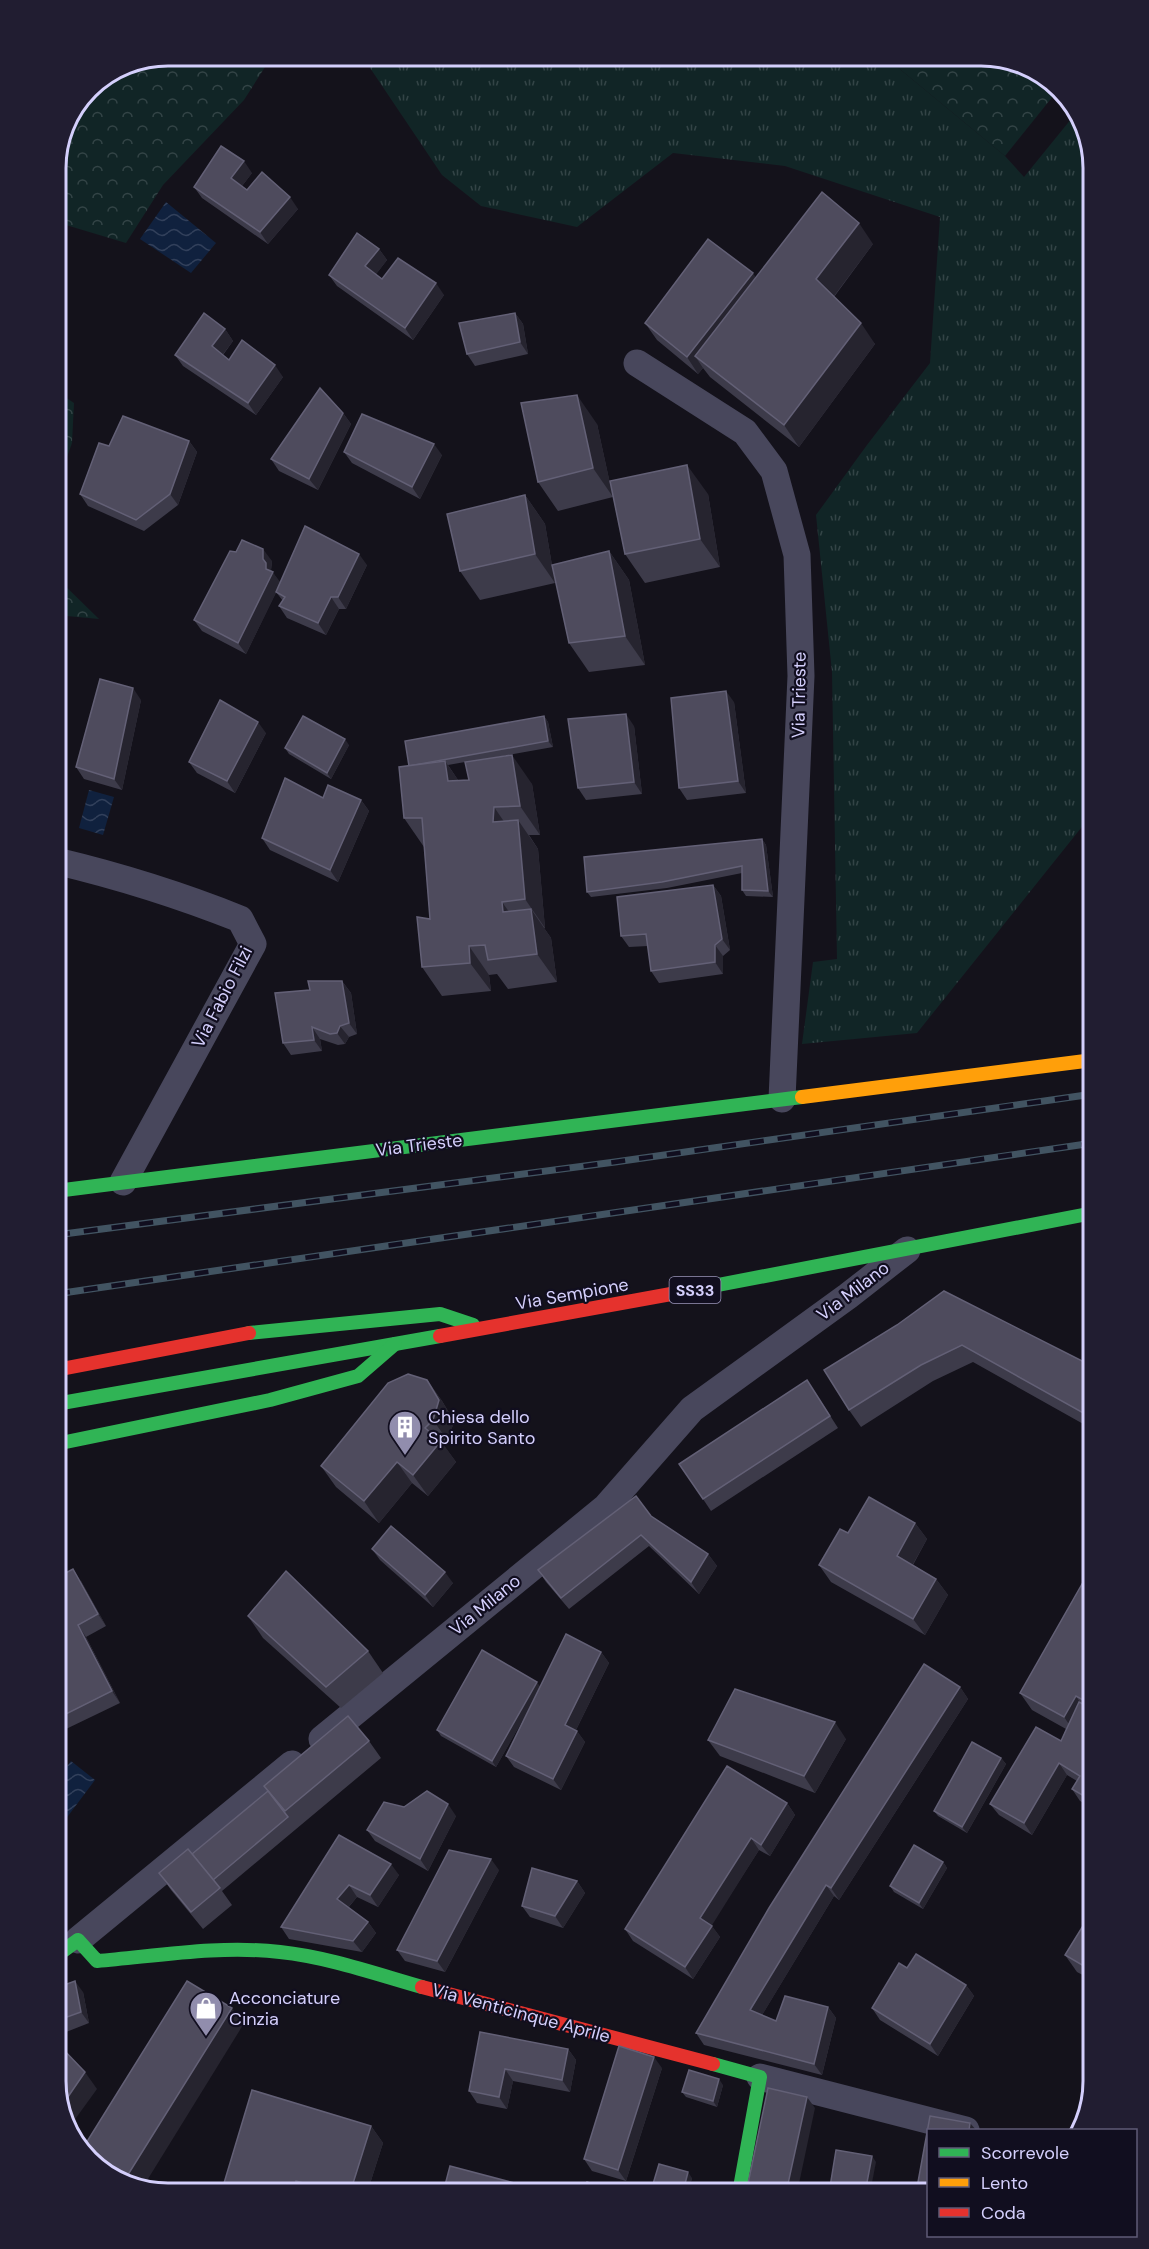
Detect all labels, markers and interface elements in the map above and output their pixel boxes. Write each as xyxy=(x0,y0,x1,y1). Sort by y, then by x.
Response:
street label: Via Trieste xyxy=(786,651,812,739)
street label: Via Fabio Filzi xyxy=(186,942,258,1052)
street label: Via Trieste xyxy=(374,1128,464,1162)
street label: Via Milano xyxy=(812,1256,894,1326)
street label: Via Sempione xyxy=(514,1272,630,1316)
road number: SS33 xyxy=(670,1277,720,1303)
place label: Chiesa dello Spirito Santo xyxy=(428,1405,535,1450)
building icon: Chiesa dello Spirito Santo xyxy=(387,1409,423,1456)
street label: Via Milano xyxy=(444,1569,526,1641)
street label: Via Venticinque Aprile xyxy=(429,1978,613,2048)
place label: Acconciature Cinzia xyxy=(229,1986,340,2031)
shop icon: Acconciature Cinzia xyxy=(188,1990,224,2037)
legend xyxy=(927,2129,1137,2237)
text: Scorrevole xyxy=(981,2141,1069,2165)
text: Lento xyxy=(981,2171,1028,2195)
text: Coda xyxy=(981,2201,1026,2225)

